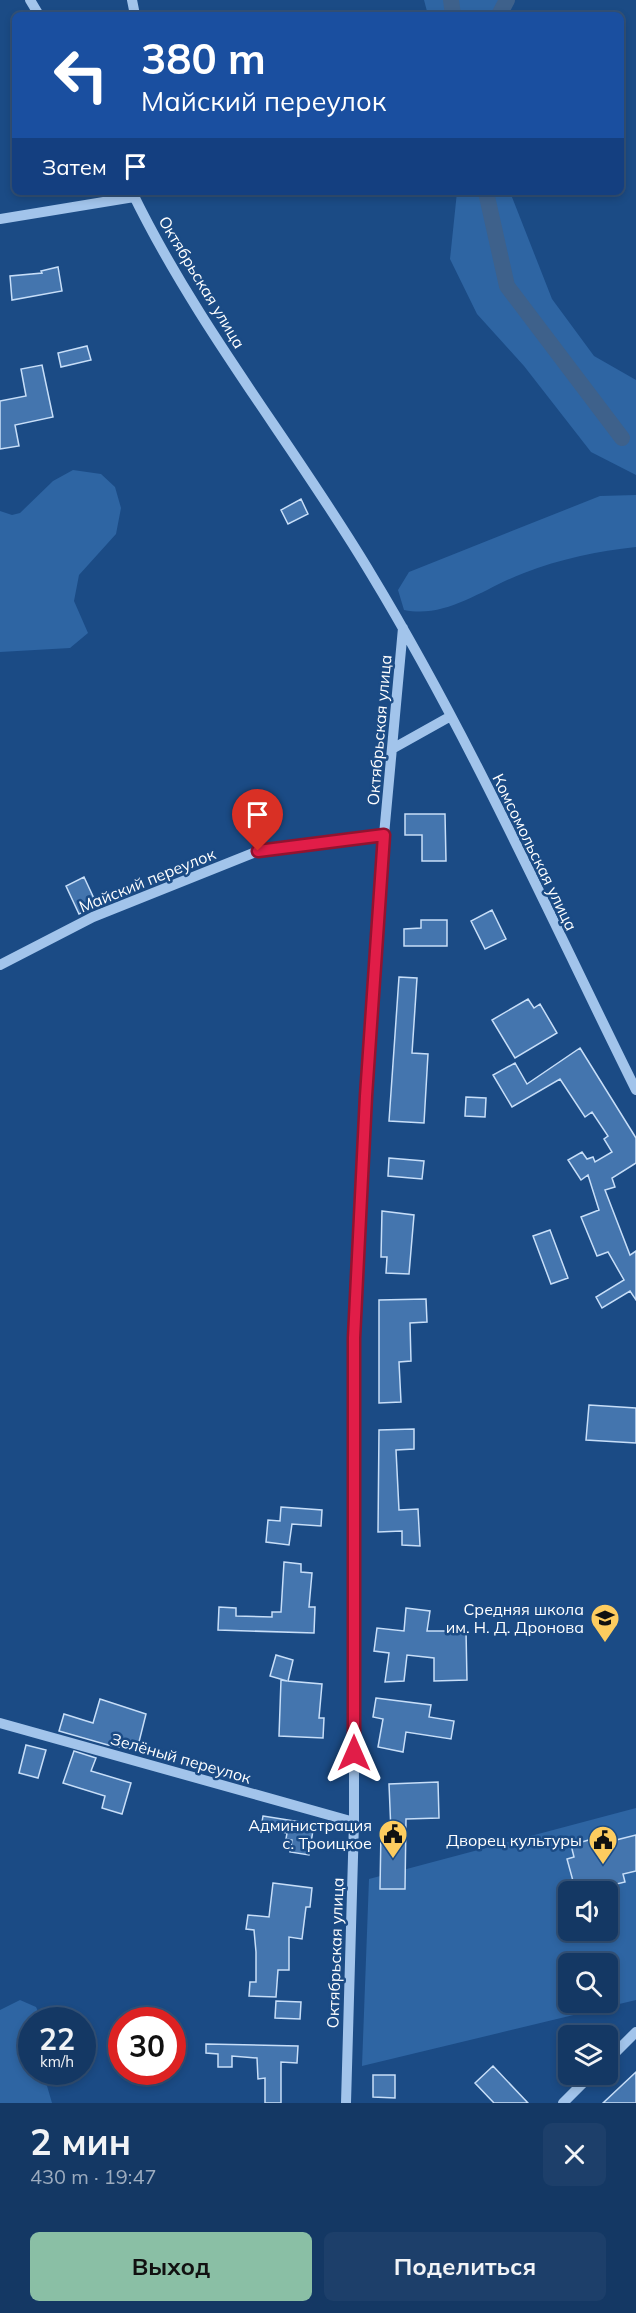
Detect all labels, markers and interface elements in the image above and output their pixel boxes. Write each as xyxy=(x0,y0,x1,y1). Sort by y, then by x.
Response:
text: 380 m xyxy=(141,32,266,85)
icon: left xyxy=(42,36,120,114)
text: Майский переулок xyxy=(141,84,386,118)
icon: arrive xyxy=(119,150,152,183)
text: Затем xyxy=(42,153,107,181)
street label: Октябрьская улица xyxy=(155,212,249,352)
street label: Октябрьская улица xyxy=(362,654,396,806)
street label: Комсомольская улица xyxy=(488,770,582,934)
pin xyxy=(232,789,283,851)
icon: arrive xyxy=(241,798,274,831)
street label: Майский переулок xyxy=(76,843,218,916)
place label: Средняя школа им. Н. Д. Дронова xyxy=(446,1599,584,1637)
school or university icon: Средняя школа им. Н. Д. Дронова xyxy=(589,1602,621,1644)
position arrow xyxy=(322,1721,386,1785)
street label: Зелёный переулок xyxy=(108,1728,254,1788)
place label: Администрация с. Троицкое xyxy=(248,1815,372,1853)
public building icon: Администрация с. Троицкое xyxy=(377,1818,409,1860)
public building icon: Дворец культуры xyxy=(587,1824,619,1866)
place label: Дворец культуры xyxy=(446,1830,582,1850)
street label: Октябрьская улица xyxy=(322,1877,348,2029)
map controls xyxy=(558,1881,618,2085)
button: sound xyxy=(558,1881,618,1941)
button: search xyxy=(558,1953,618,2013)
speed limit sign: 30 xyxy=(108,2007,186,2085)
text: 22 xyxy=(39,2020,75,2058)
button: layers xyxy=(558,2025,618,2085)
text: km/h xyxy=(40,2052,74,2071)
text: 2 мин xyxy=(30,2119,131,2164)
button: close xyxy=(543,2123,606,2186)
text: 430 m · 19:47 xyxy=(30,2164,156,2189)
button: Выход xyxy=(30,2232,312,2301)
button: Поделиться xyxy=(324,2232,606,2301)

